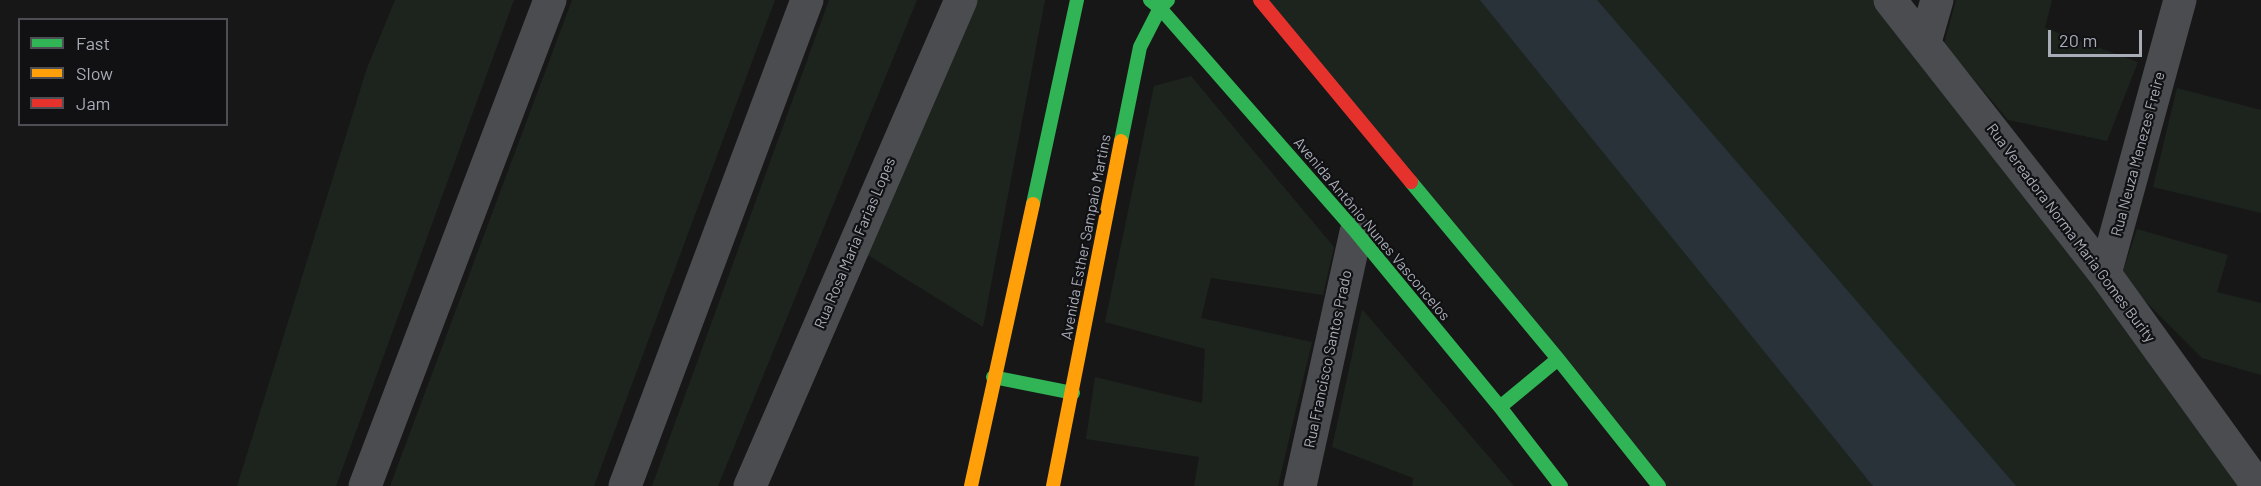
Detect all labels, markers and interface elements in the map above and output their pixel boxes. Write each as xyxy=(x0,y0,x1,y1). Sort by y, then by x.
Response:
legend xyxy=(18,18,228,126)
scale bar xyxy=(2051,18,2146,56)
text: 20 m xyxy=(2059,29,2097,51)
text: Fast xyxy=(76,32,110,54)
text: Slow xyxy=(76,62,113,84)
street label: Rua Neuza Menezes Freire xyxy=(2107,70,2169,238)
text: Jam xyxy=(76,92,110,114)
street label: Rua Vereadora Norma Maria Gomes Burity xyxy=(1983,120,2159,346)
street label: Avenida Esther Sampaio Martins xyxy=(1057,133,1115,341)
street label: Avenida Antônio Nunes Vasconcelos xyxy=(1290,134,1454,324)
street label: Rua Rosa Maria Farias Lopes xyxy=(811,155,899,331)
street label: Rua Francisco Santos Prado xyxy=(1300,268,1356,450)

